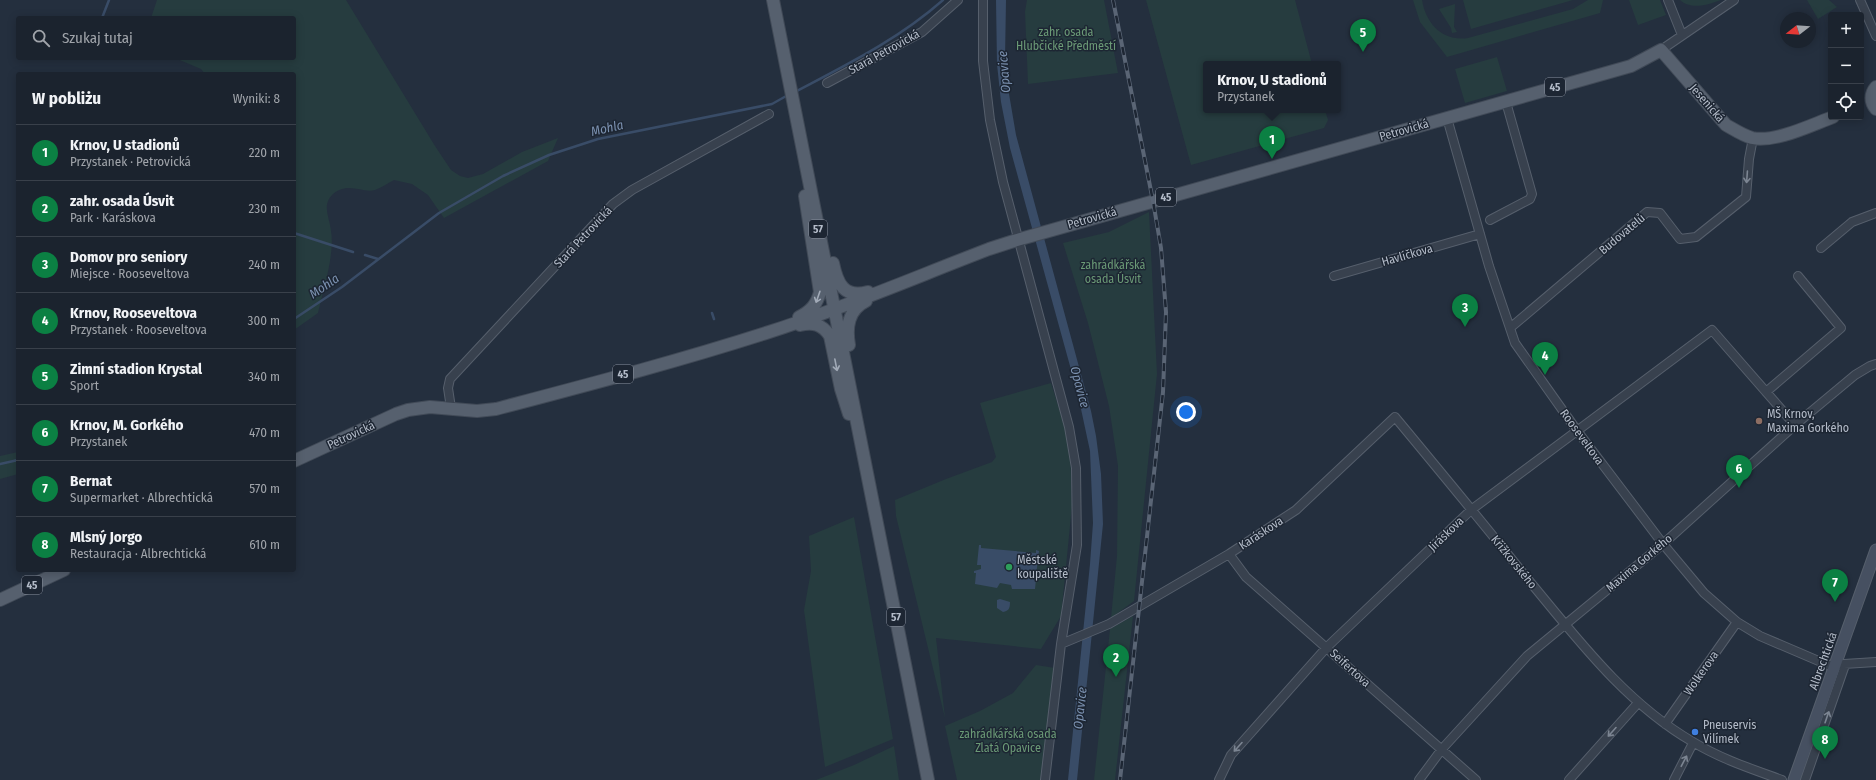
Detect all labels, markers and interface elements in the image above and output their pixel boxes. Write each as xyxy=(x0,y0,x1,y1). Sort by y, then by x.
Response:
north arrow xyxy=(1780,12,1816,48)
map controls xyxy=(1828,12,1864,120)
button: + xyxy=(1828,12,1864,48)
search box xyxy=(16,16,296,60)
pin: 5 xyxy=(1350,19,1376,52)
park label: zahr. osada Hlubčické Předměstí xyxy=(1016,25,1116,53)
icon: search xyxy=(30,27,52,49)
street label: Stará Petrovická xyxy=(846,27,922,77)
text: Szukaj tutaj xyxy=(62,29,133,47)
button: − xyxy=(1828,48,1864,84)
water label: Opavice xyxy=(995,50,1013,94)
popup xyxy=(1203,61,1341,113)
text: Krnov, U stadionů xyxy=(1217,71,1327,89)
road number: 45 xyxy=(1545,78,1565,96)
street label: Jesenická xyxy=(1687,81,1727,125)
button: locate xyxy=(1828,84,1864,120)
text: W pobliżu xyxy=(32,88,101,109)
text: Przystanek xyxy=(1217,89,1274,104)
text: Wyniki: 8 xyxy=(233,91,280,106)
street label: Petrovická xyxy=(1378,116,1430,144)
water label: Mohla xyxy=(589,117,625,139)
pin: 1 xyxy=(1259,126,1285,159)
text: Krnov, U stadionů xyxy=(70,136,180,154)
text: 1 xyxy=(42,145,48,160)
text: 220 m xyxy=(249,145,280,160)
text: Przystanek · Petrovická xyxy=(70,154,191,169)
one-way arrow xyxy=(1744,170,1751,183)
road number: 45 xyxy=(1156,188,1176,206)
text: zahr. osada Úsvit xyxy=(70,192,174,210)
text: 2 xyxy=(42,201,48,216)
text: 230 m xyxy=(249,201,280,216)
street label: Stará Petrovická xyxy=(551,203,615,271)
street label: Petrovická xyxy=(1066,204,1118,232)
text: Park · Karáskova xyxy=(70,210,156,225)
street label: Budovatelů xyxy=(1596,211,1648,257)
road number: 57 xyxy=(809,220,827,238)
street label: Havlíčkova xyxy=(1380,241,1434,269)
text: Domov pro seniory xyxy=(70,248,187,266)
text: 3 xyxy=(42,257,48,272)
text: 240 m xyxy=(248,257,280,272)
park label: zahrádkářská osada Úsvit xyxy=(1081,258,1145,286)
text: Miejsce · Rooseveltova xyxy=(70,266,189,281)
water label: Mohla xyxy=(306,270,342,301)
one-way arrow xyxy=(814,291,821,304)
pin: 3 xyxy=(1452,294,1478,327)
text: Krnov, Rooseveltova xyxy=(70,304,197,322)
text: 4 xyxy=(42,313,48,328)
text: 300 m xyxy=(248,313,280,328)
text: Przystanek · Rooseveltova xyxy=(70,322,207,337)
pin: 4 xyxy=(1532,342,1558,375)
one-way arrow xyxy=(832,358,840,371)
text: Zimní stadion Krystal xyxy=(70,360,202,378)
road number: 45 xyxy=(613,365,633,383)
water label: Opavice xyxy=(1067,365,1093,409)
text: 5 xyxy=(42,369,48,384)
text: 340 m xyxy=(248,369,280,384)
text: Sport xyxy=(70,378,99,393)
your location xyxy=(1176,402,1196,422)
street label: Rooseveltova xyxy=(1557,406,1607,468)
place label: MŠ Krnov, Maxima Gorkého xyxy=(1767,406,1849,435)
text: Krnov, M. Gorkého xyxy=(70,416,184,434)
marker: MŠ Krnov, Maxima Gorkého xyxy=(1754,416,1764,426)
street label: Petrovická xyxy=(325,418,377,452)
text: 6 xyxy=(42,425,48,440)
text: 470 m xyxy=(249,425,280,440)
text: Przystanek xyxy=(70,434,127,449)
pin: 6 xyxy=(1726,455,1752,488)
text: Bernat xyxy=(70,472,112,490)
text: 7 xyxy=(42,481,48,496)
text: 570 m xyxy=(249,481,280,496)
text: Supermarket · Albrechtická xyxy=(70,490,213,505)
street label: Karáskova xyxy=(1236,514,1286,552)
street label: Jiráskova xyxy=(1425,514,1467,554)
text: Mlsný Jorgo xyxy=(70,528,142,546)
street label: Maxima Gorkého xyxy=(1603,531,1675,595)
street label: Křižkovského xyxy=(1488,533,1540,591)
text: 8 xyxy=(42,537,48,552)
text: 610 m xyxy=(249,537,280,552)
text: Restauracja · Albrechtická xyxy=(70,546,206,561)
place label: Městské koupaliště xyxy=(1017,553,1068,581)
marker: Městské koupaliště xyxy=(1004,562,1014,572)
pin: 7 xyxy=(1822,569,1848,602)
road number: 45 xyxy=(22,576,42,594)
road number: 57 xyxy=(887,608,905,626)
street label: Albrechtická xyxy=(1806,630,1840,692)
pin: 2 xyxy=(1103,644,1129,677)
street label: Seifertova xyxy=(1327,646,1373,690)
street label: Wolkerova xyxy=(1681,648,1721,698)
water label: Opavice xyxy=(1070,686,1090,730)
one-way arrow xyxy=(1824,710,1831,723)
place label: Pneuservis Vilímek xyxy=(1703,718,1756,746)
pin: 8 xyxy=(1812,726,1838,759)
park label: zahrádkářská osada Zlatá Opavice xyxy=(959,727,1057,755)
one-way arrow xyxy=(1607,727,1617,737)
marker: Pneuservis Vilímek xyxy=(1690,727,1700,737)
one-way arrow xyxy=(1233,742,1242,753)
one-way arrow xyxy=(1680,756,1688,768)

